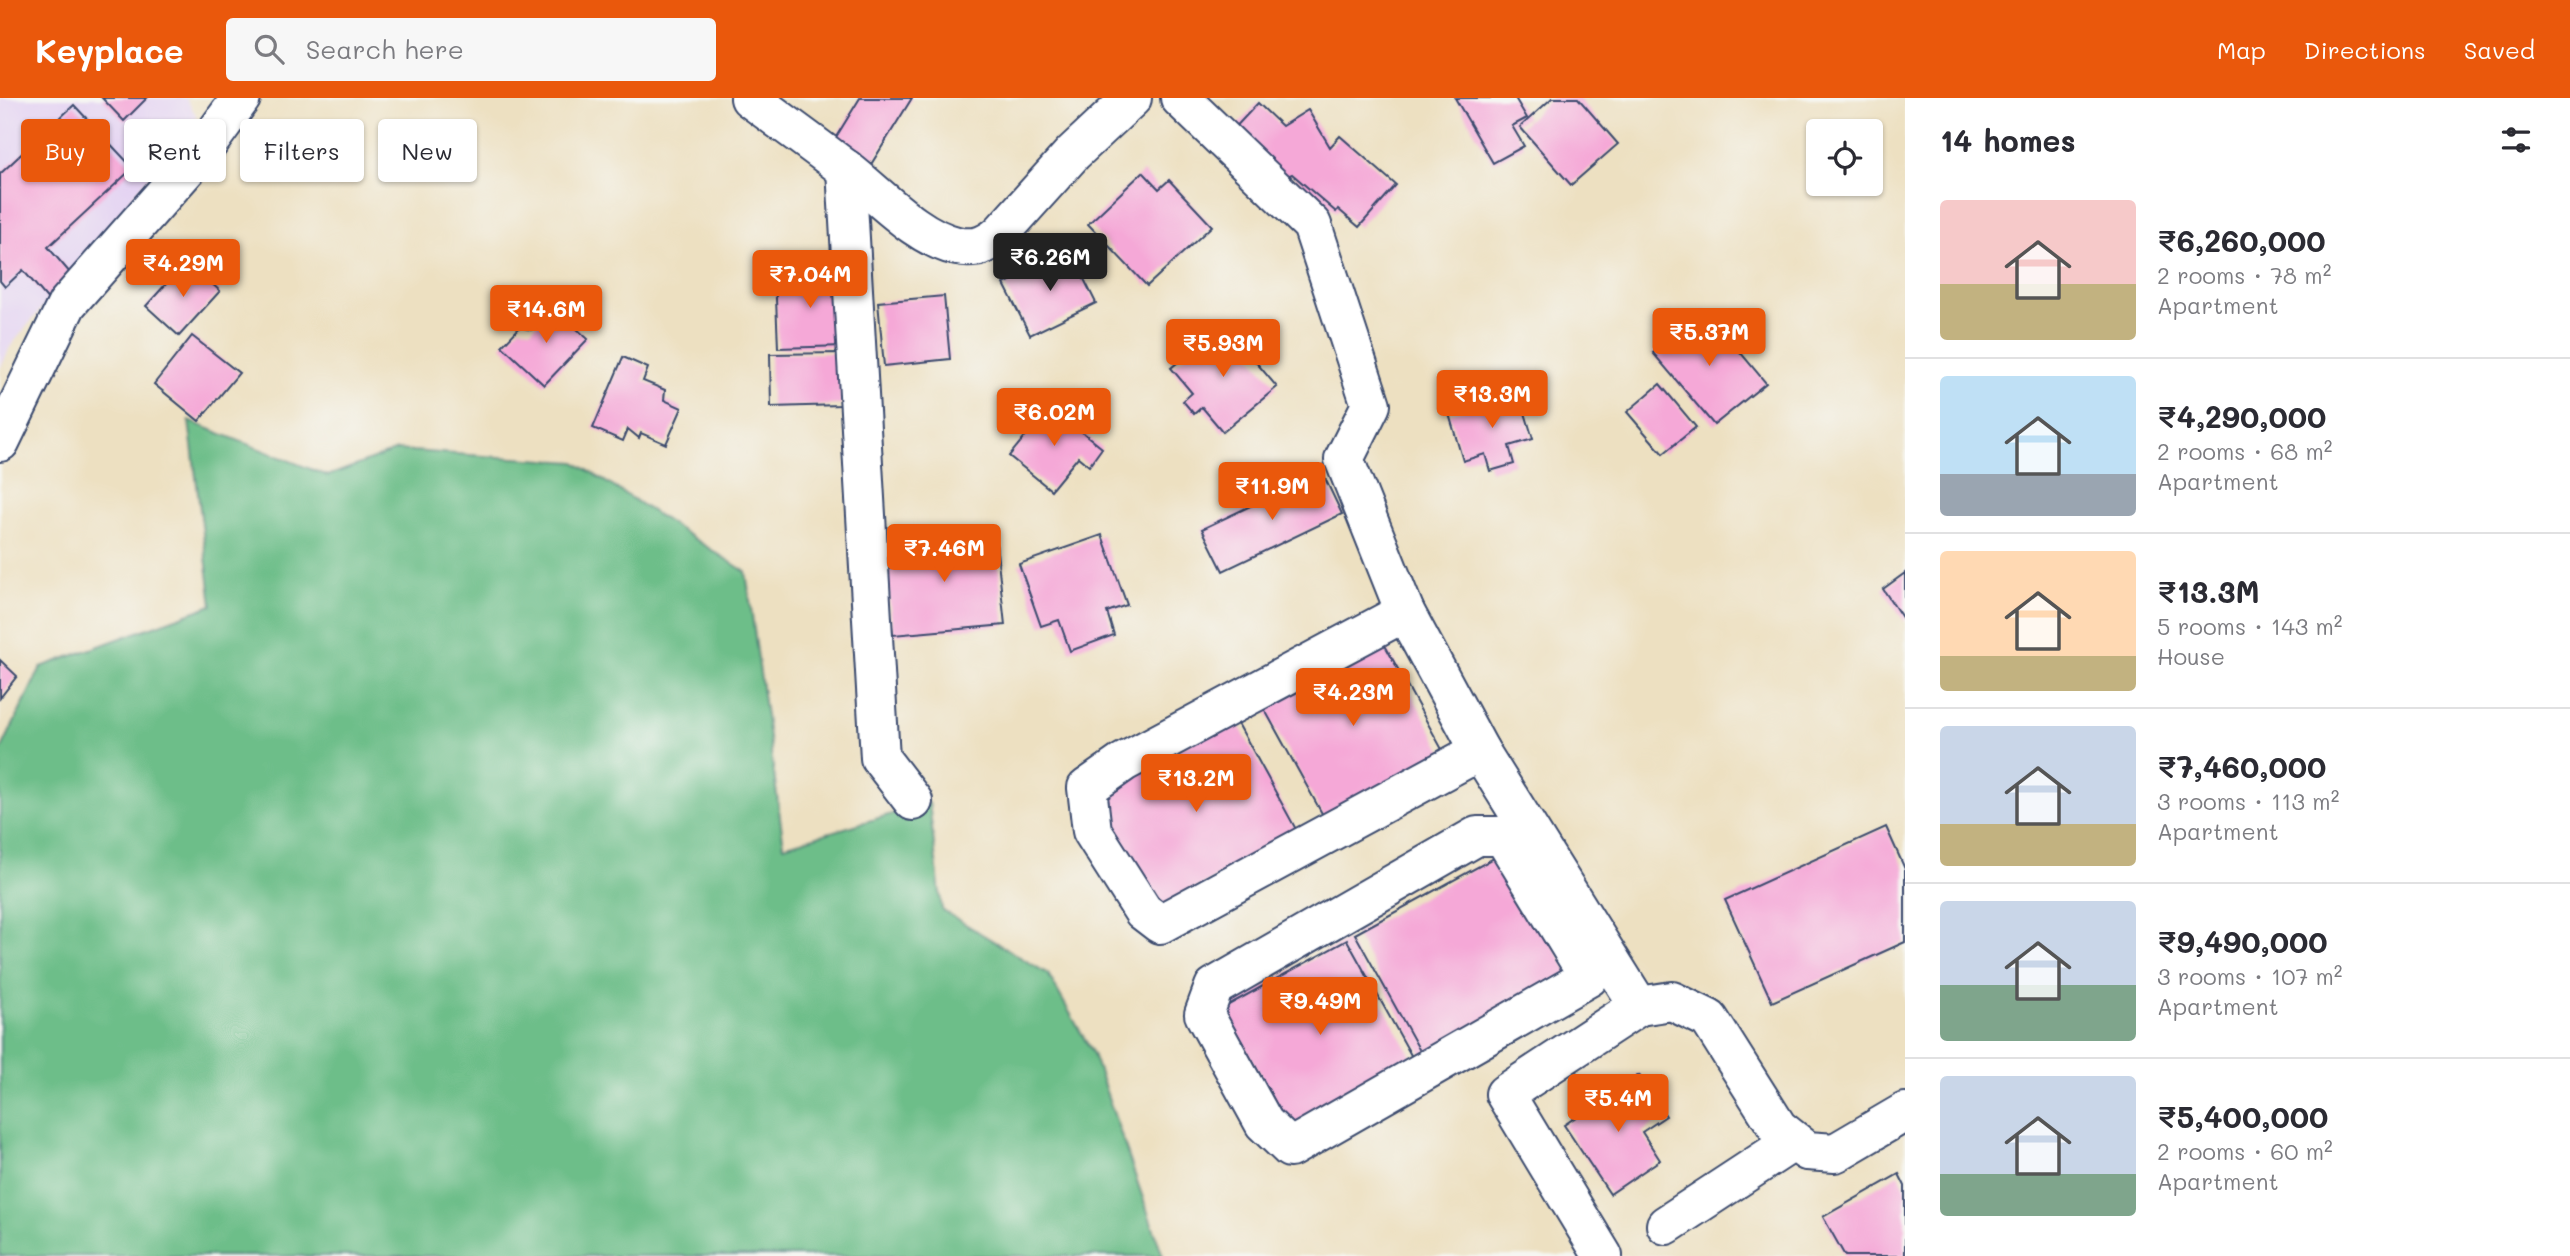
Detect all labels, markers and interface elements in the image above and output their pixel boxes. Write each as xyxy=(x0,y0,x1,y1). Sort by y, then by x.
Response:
search box xyxy=(226,18,716,81)
text: Keyplace xyxy=(35,28,184,71)
icon: search xyxy=(250,30,288,68)
text: Search here xyxy=(306,32,464,66)
text: Map xyxy=(2217,34,2266,65)
text: Directions xyxy=(2304,34,2426,65)
text: Saved xyxy=(2464,34,2535,65)
chip: Buy xyxy=(21,119,110,182)
chip: Rent xyxy=(124,119,226,182)
chip: Filters xyxy=(240,119,364,182)
chip: New xyxy=(378,119,477,182)
map controls xyxy=(1806,119,1883,196)
button: locate xyxy=(1806,119,1883,196)
text: 14 homes xyxy=(1940,120,2076,160)
icon: filters xyxy=(2497,121,2535,159)
text: ₹6,260,000 xyxy=(2157,220,2326,260)
icon: home xyxy=(1996,228,2080,312)
pin: ₹6.26M xyxy=(993,234,1107,293)
pin: ₹4.29M xyxy=(126,240,240,299)
text: ₹6.26M xyxy=(1009,241,1091,271)
text: ₹4.29M xyxy=(142,247,224,277)
pin: ₹7.04M xyxy=(753,250,867,310)
text: ₹7.04M xyxy=(768,258,852,288)
text: 2 rooms · 78 m² xyxy=(2157,260,2331,290)
pin: ₹14.6M xyxy=(489,286,603,345)
text: Apartment xyxy=(2157,290,2279,320)
text: ₹14.6M xyxy=(506,293,586,323)
pin: ₹5.37M xyxy=(1652,308,1766,368)
text: ₹5.37M xyxy=(1669,316,1749,346)
pin: ₹5.93M xyxy=(1166,320,1280,379)
text: ₹5.93M xyxy=(1182,327,1264,357)
pin: ₹13.3M xyxy=(1435,370,1549,430)
text: ₹13.3M xyxy=(1453,378,1531,408)
pin: ₹6.02M xyxy=(997,388,1111,448)
text: ₹6.02M xyxy=(1013,396,1095,426)
text: ₹4,290,000 xyxy=(2157,396,2326,436)
icon: home xyxy=(1996,404,2080,488)
text: 2 rooms · 68 m² xyxy=(2157,436,2332,466)
pin: ₹11.9M xyxy=(1215,462,1329,522)
text: Apartment xyxy=(2157,466,2279,496)
text: ₹11.9M xyxy=(1234,470,1310,500)
pin: ₹7.46M xyxy=(887,524,1001,584)
text: ₹7.46M xyxy=(903,532,985,562)
text: ₹13.3M xyxy=(2157,571,2260,611)
icon: home xyxy=(1996,579,2080,663)
text: 5 rooms · 143 m² xyxy=(2157,611,2343,641)
text: House xyxy=(2157,641,2225,671)
pin: ₹4.23M xyxy=(1296,668,1410,728)
text: ₹4.23M xyxy=(1312,676,1394,706)
text: ₹7,460,000 xyxy=(2157,746,2326,786)
pin: ₹13.2M xyxy=(1139,754,1253,814)
icon: home xyxy=(1996,754,2080,838)
text: ₹13.2M xyxy=(1157,762,1235,792)
text: 3 rooms · 113 m² xyxy=(2157,786,2339,816)
text: Apartment xyxy=(2157,816,2279,846)
text: ₹9,490,000 xyxy=(2157,921,2328,961)
icon: home xyxy=(1996,929,2080,1013)
text: 3 rooms · 107 m² xyxy=(2157,961,2343,991)
pin: ₹9.49M xyxy=(1263,978,1377,1037)
text: ₹9.49M xyxy=(1278,985,1362,1015)
text: Apartment xyxy=(2157,991,2279,1021)
pin: ₹5.4M xyxy=(1569,1074,1667,1134)
text: ₹5.4M xyxy=(1584,1082,1652,1112)
text: ₹5,400,000 xyxy=(2157,1096,2328,1136)
icon: home xyxy=(1996,1104,2080,1188)
text: 2 rooms · 60 m² xyxy=(2157,1136,2333,1166)
text: Apartment xyxy=(2157,1166,2279,1196)

